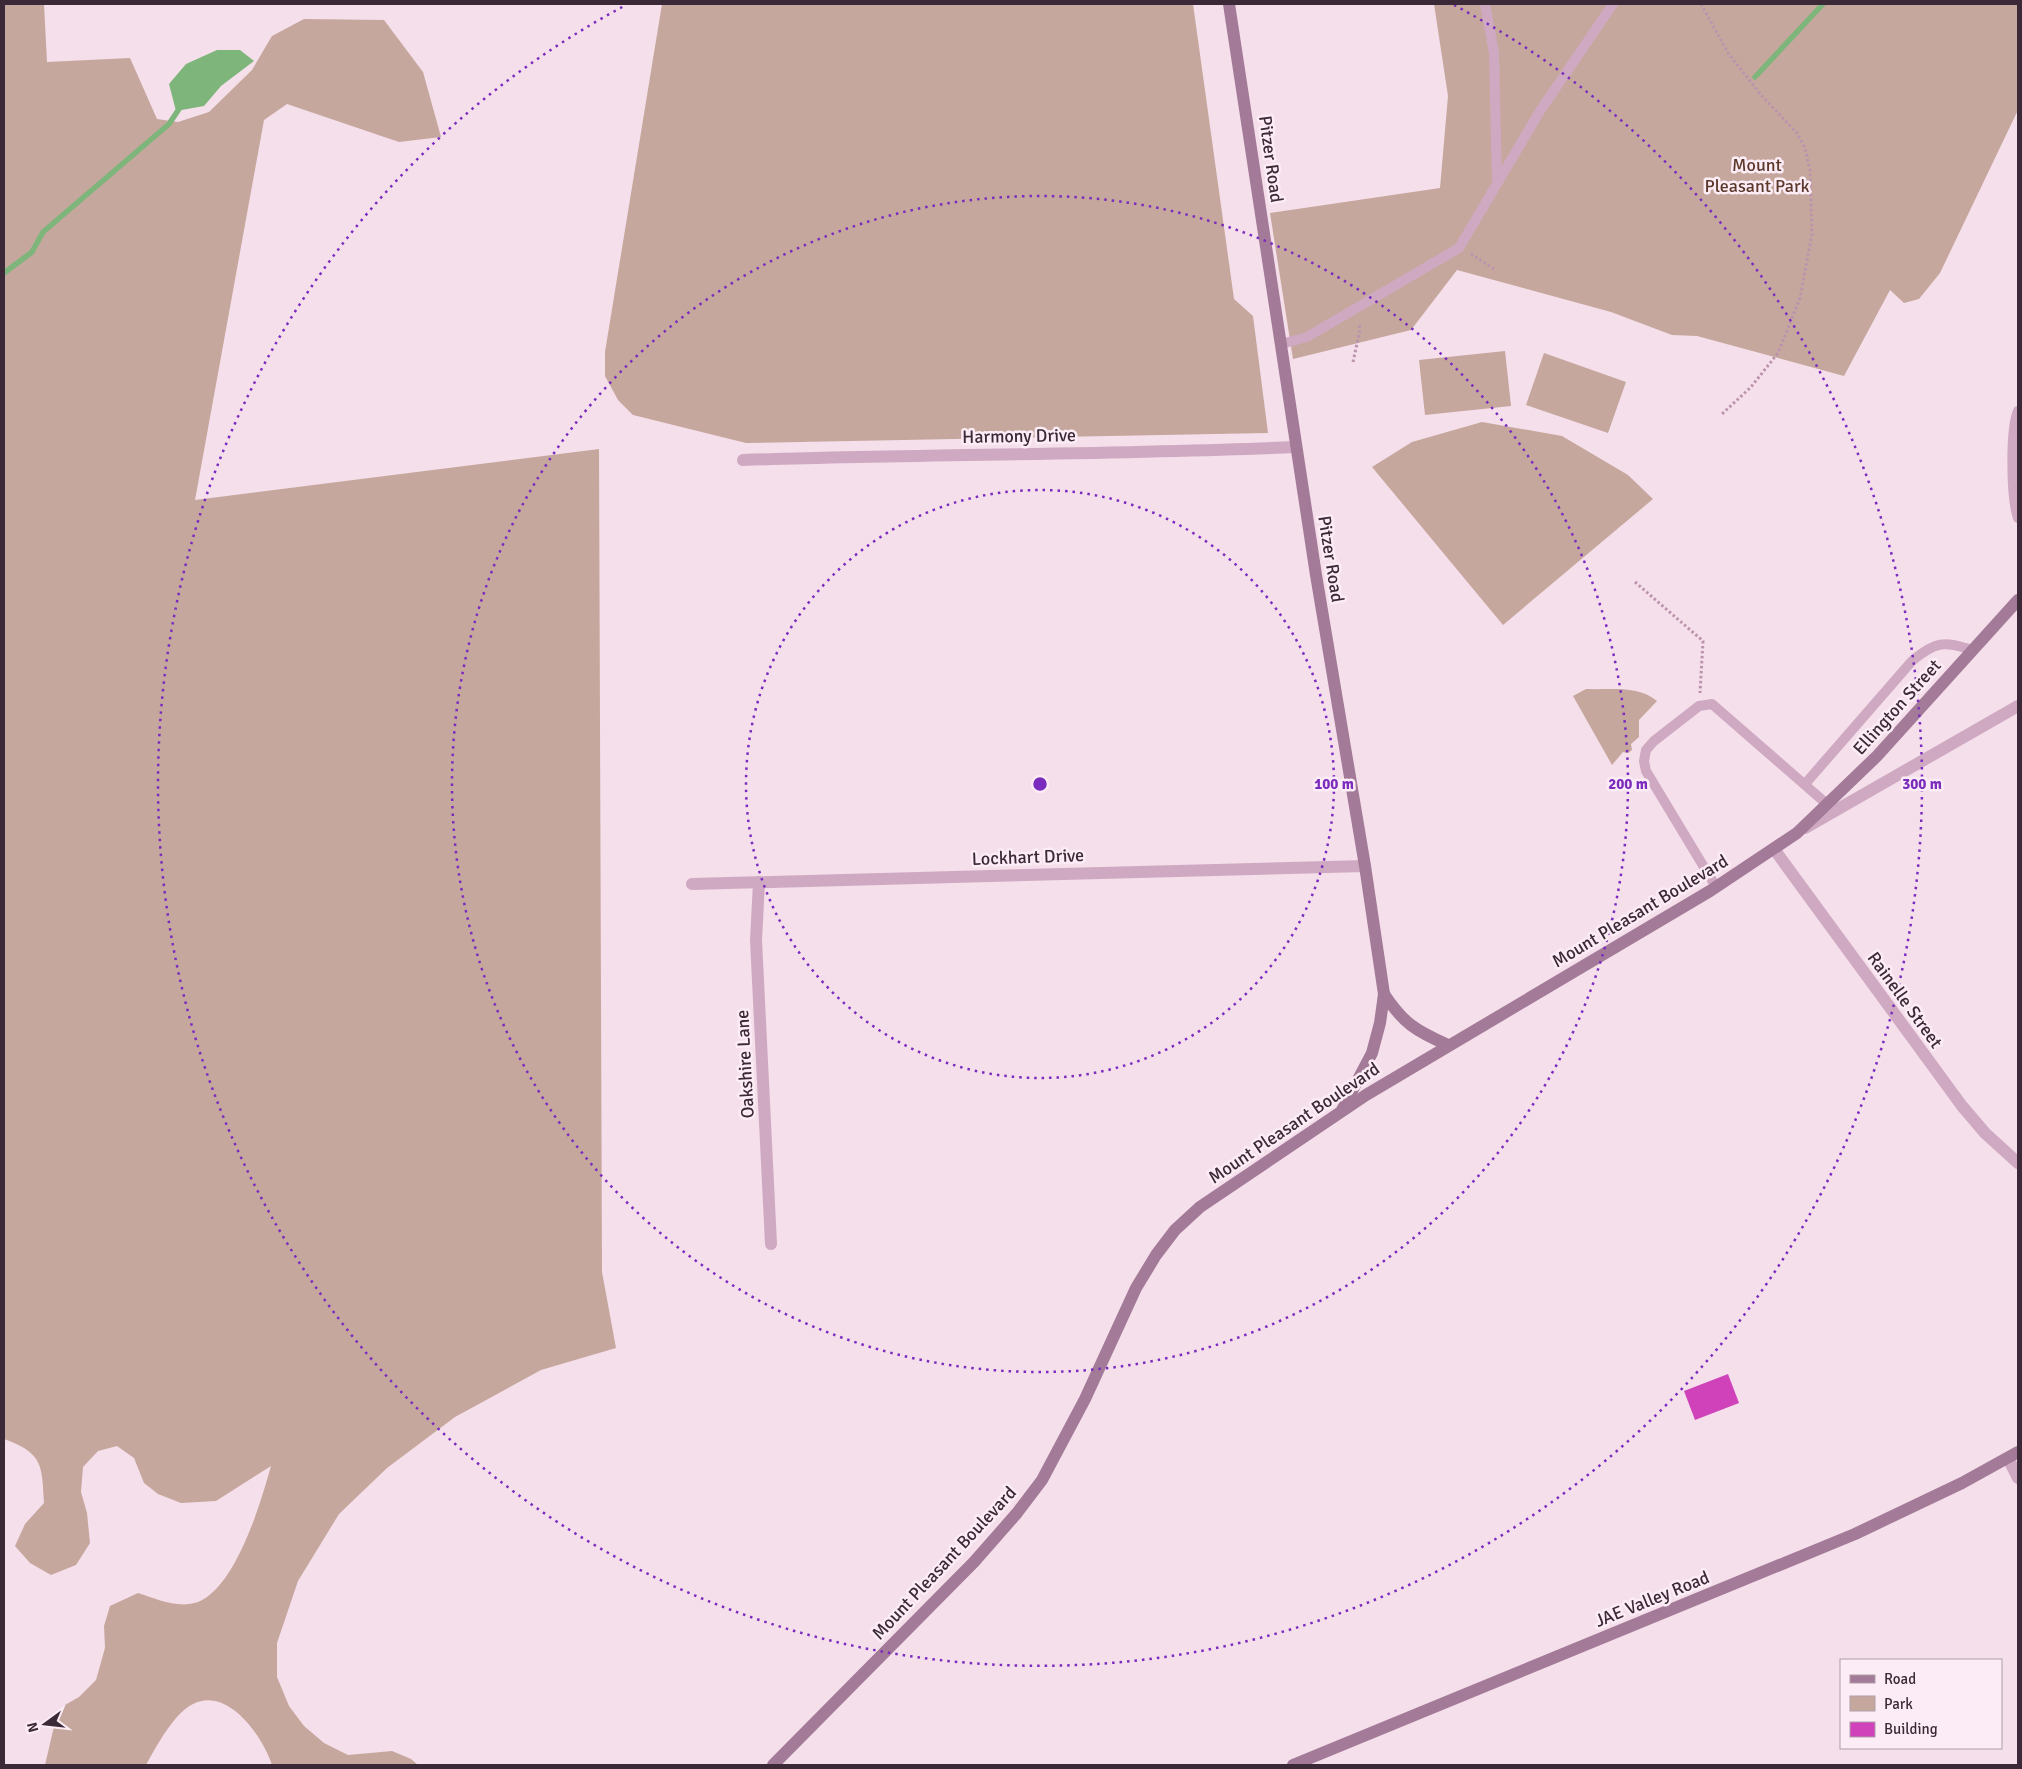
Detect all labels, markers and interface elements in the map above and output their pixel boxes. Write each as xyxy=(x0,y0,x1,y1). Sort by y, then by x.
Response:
street label: Pitzer Road xyxy=(1254,114,1288,204)
park label: Mount Pleasant Park xyxy=(1704,154,1810,197)
street label: Harmony Drive xyxy=(962,424,1076,448)
street label: Pitzer Road xyxy=(1313,514,1349,604)
street label: Ellington Street xyxy=(1848,655,1946,759)
centre of rings xyxy=(1031,775,1049,793)
text: 100 m xyxy=(1314,775,1354,793)
text: 200 m xyxy=(1608,775,1648,793)
text: 300 m xyxy=(1902,775,1942,793)
street label: Lockhart Drive xyxy=(972,844,1084,870)
street label: Mount Pleasant Boulevard xyxy=(1548,850,1732,972)
street label: Rainelle Street xyxy=(1863,948,1947,1052)
street label: Oakshire Lane xyxy=(731,1009,759,1119)
street label: Mount Pleasant Boulevard xyxy=(1204,1058,1384,1188)
street label: Mount Pleasant Boulevard xyxy=(867,1482,1021,1644)
street label: JAE Valley Road xyxy=(1592,1566,1712,1632)
legend xyxy=(1840,1659,2002,1749)
text: Road xyxy=(1884,1670,1916,1688)
text: Park xyxy=(1884,1695,1913,1713)
north arrow xyxy=(20,1699,70,1749)
text: N xyxy=(23,1720,42,1734)
text: Building xyxy=(1884,1720,1938,1738)

